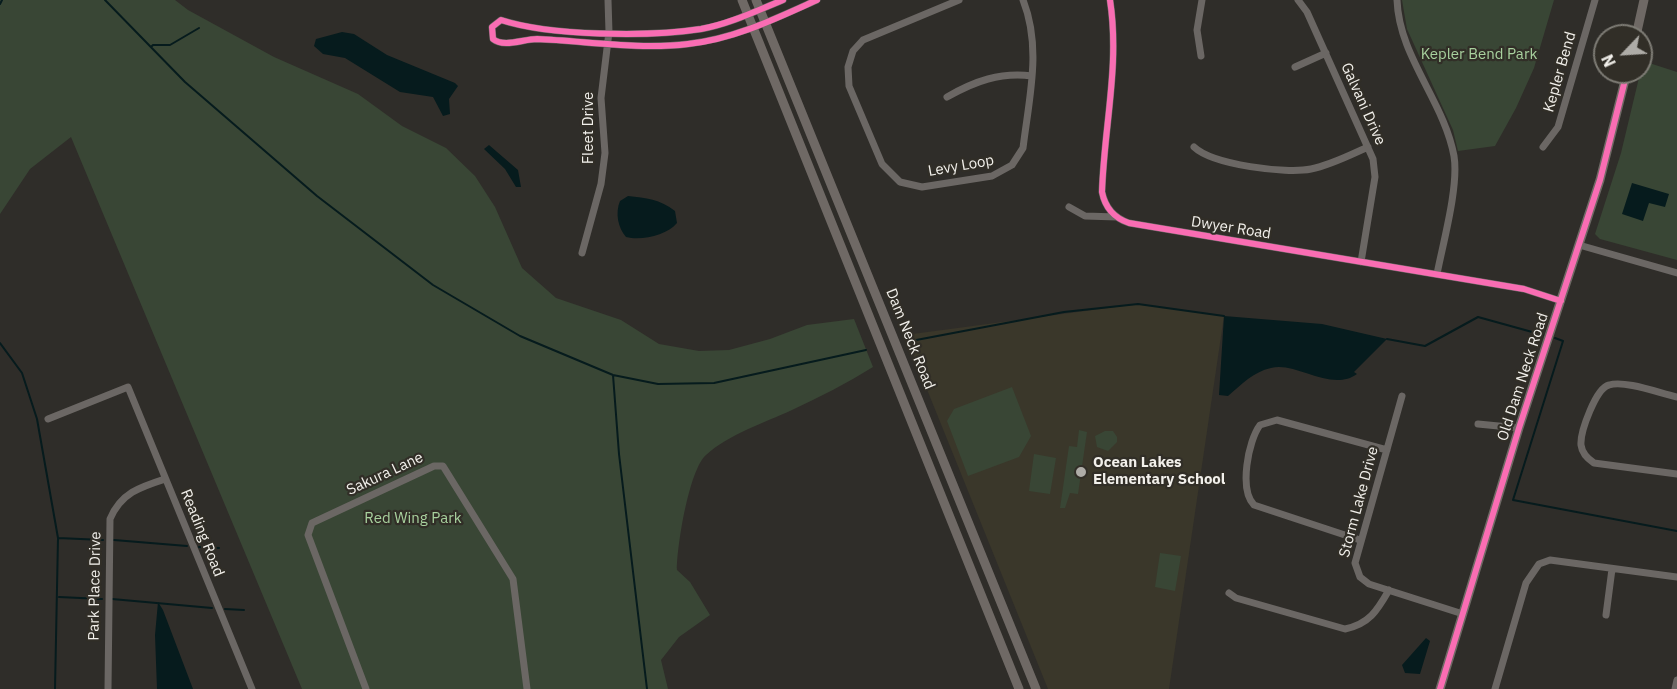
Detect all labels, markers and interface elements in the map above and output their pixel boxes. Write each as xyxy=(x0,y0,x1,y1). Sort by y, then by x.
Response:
north arrow xyxy=(1593,24,1653,84)
street label: Kepler Bend xyxy=(1540,30,1580,114)
park label: Kepler Bend Park xyxy=(1421,46,1537,64)
text: N xyxy=(1597,51,1620,70)
street label: Galvani Drive xyxy=(1337,60,1389,148)
street label: Fleet Drive xyxy=(580,92,598,164)
street label: Levy Loop xyxy=(927,151,995,181)
street label: Dwyer Road xyxy=(1190,213,1272,243)
street label: Dam Neck Road xyxy=(882,286,938,392)
street label: Old Dam Neck Road xyxy=(1494,311,1552,443)
street label: Storm Lake Drive xyxy=(1336,445,1382,559)
street label: Sakura Lane xyxy=(344,448,426,500)
place label: Ocean Lakes Elementary School xyxy=(1093,454,1225,489)
marker: Ocean Lakes Elementary School xyxy=(1074,465,1088,479)
street label: Reading Road xyxy=(176,487,228,579)
park label: Red Wing Park xyxy=(364,510,462,528)
street label: Park Place Drive xyxy=(85,531,105,641)

